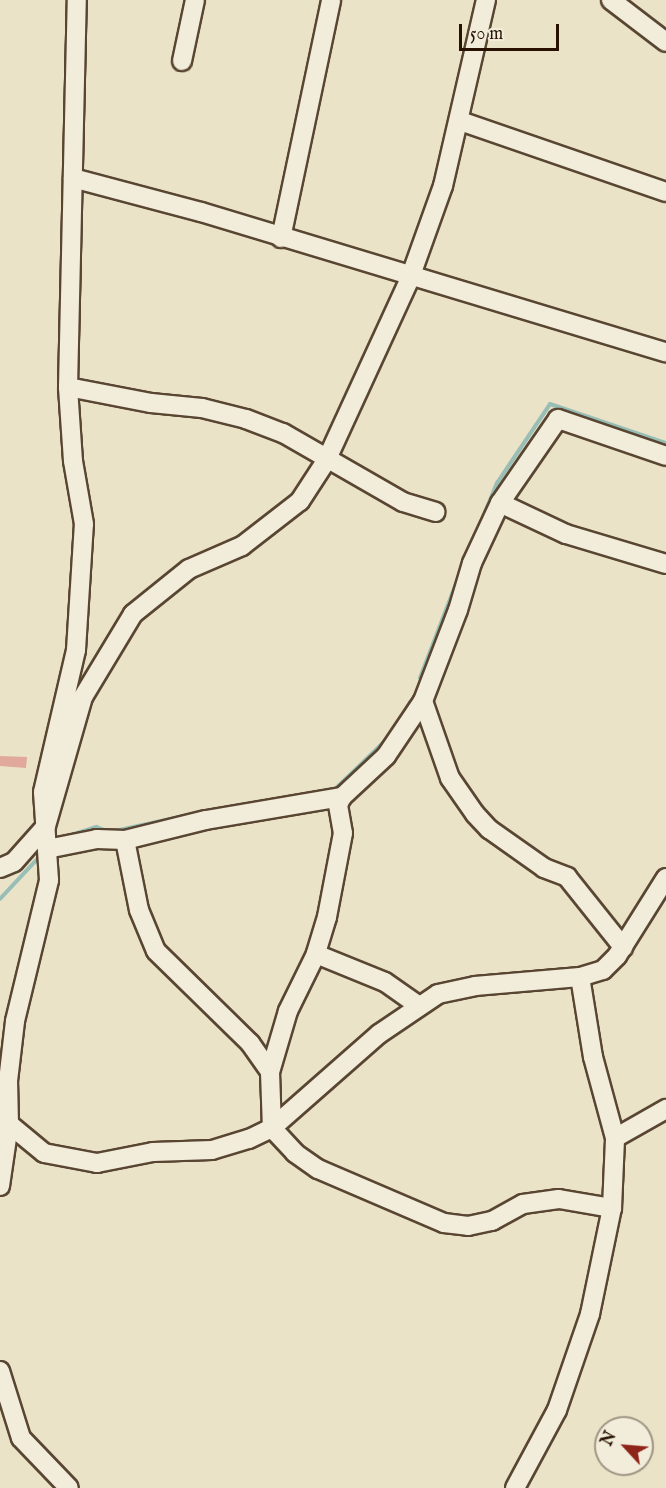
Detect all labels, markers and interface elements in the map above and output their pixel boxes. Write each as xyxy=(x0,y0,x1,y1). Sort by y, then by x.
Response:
scale bar xyxy=(462,12,562,50)
text: 50 m xyxy=(470,23,503,46)
north arrow xyxy=(594,1416,654,1476)
text: N xyxy=(598,1428,622,1450)

